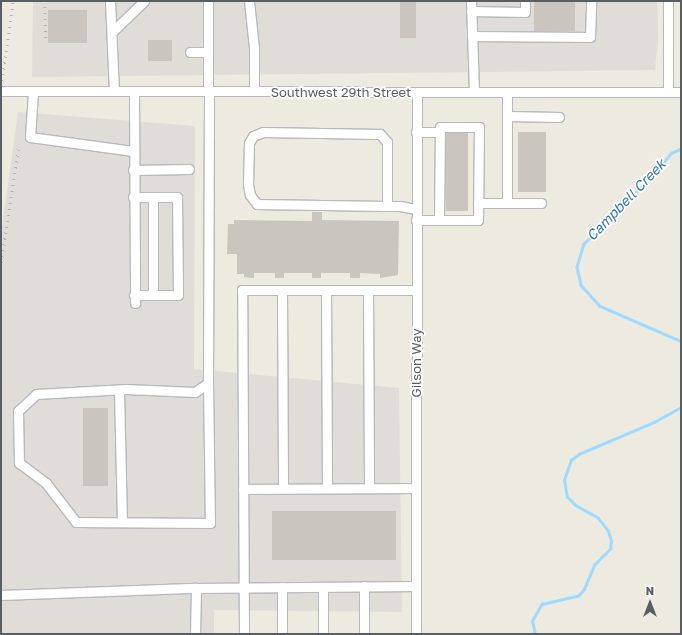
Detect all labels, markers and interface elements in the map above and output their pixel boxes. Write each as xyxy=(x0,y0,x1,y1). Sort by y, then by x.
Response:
street label: Southwest 29th Street xyxy=(271,84,411,100)
water label: Campbell Creek xyxy=(583,156,669,244)
street label: Gilson Way xyxy=(408,328,424,398)
north arrow xyxy=(630,583,670,623)
text: N xyxy=(646,584,654,597)

